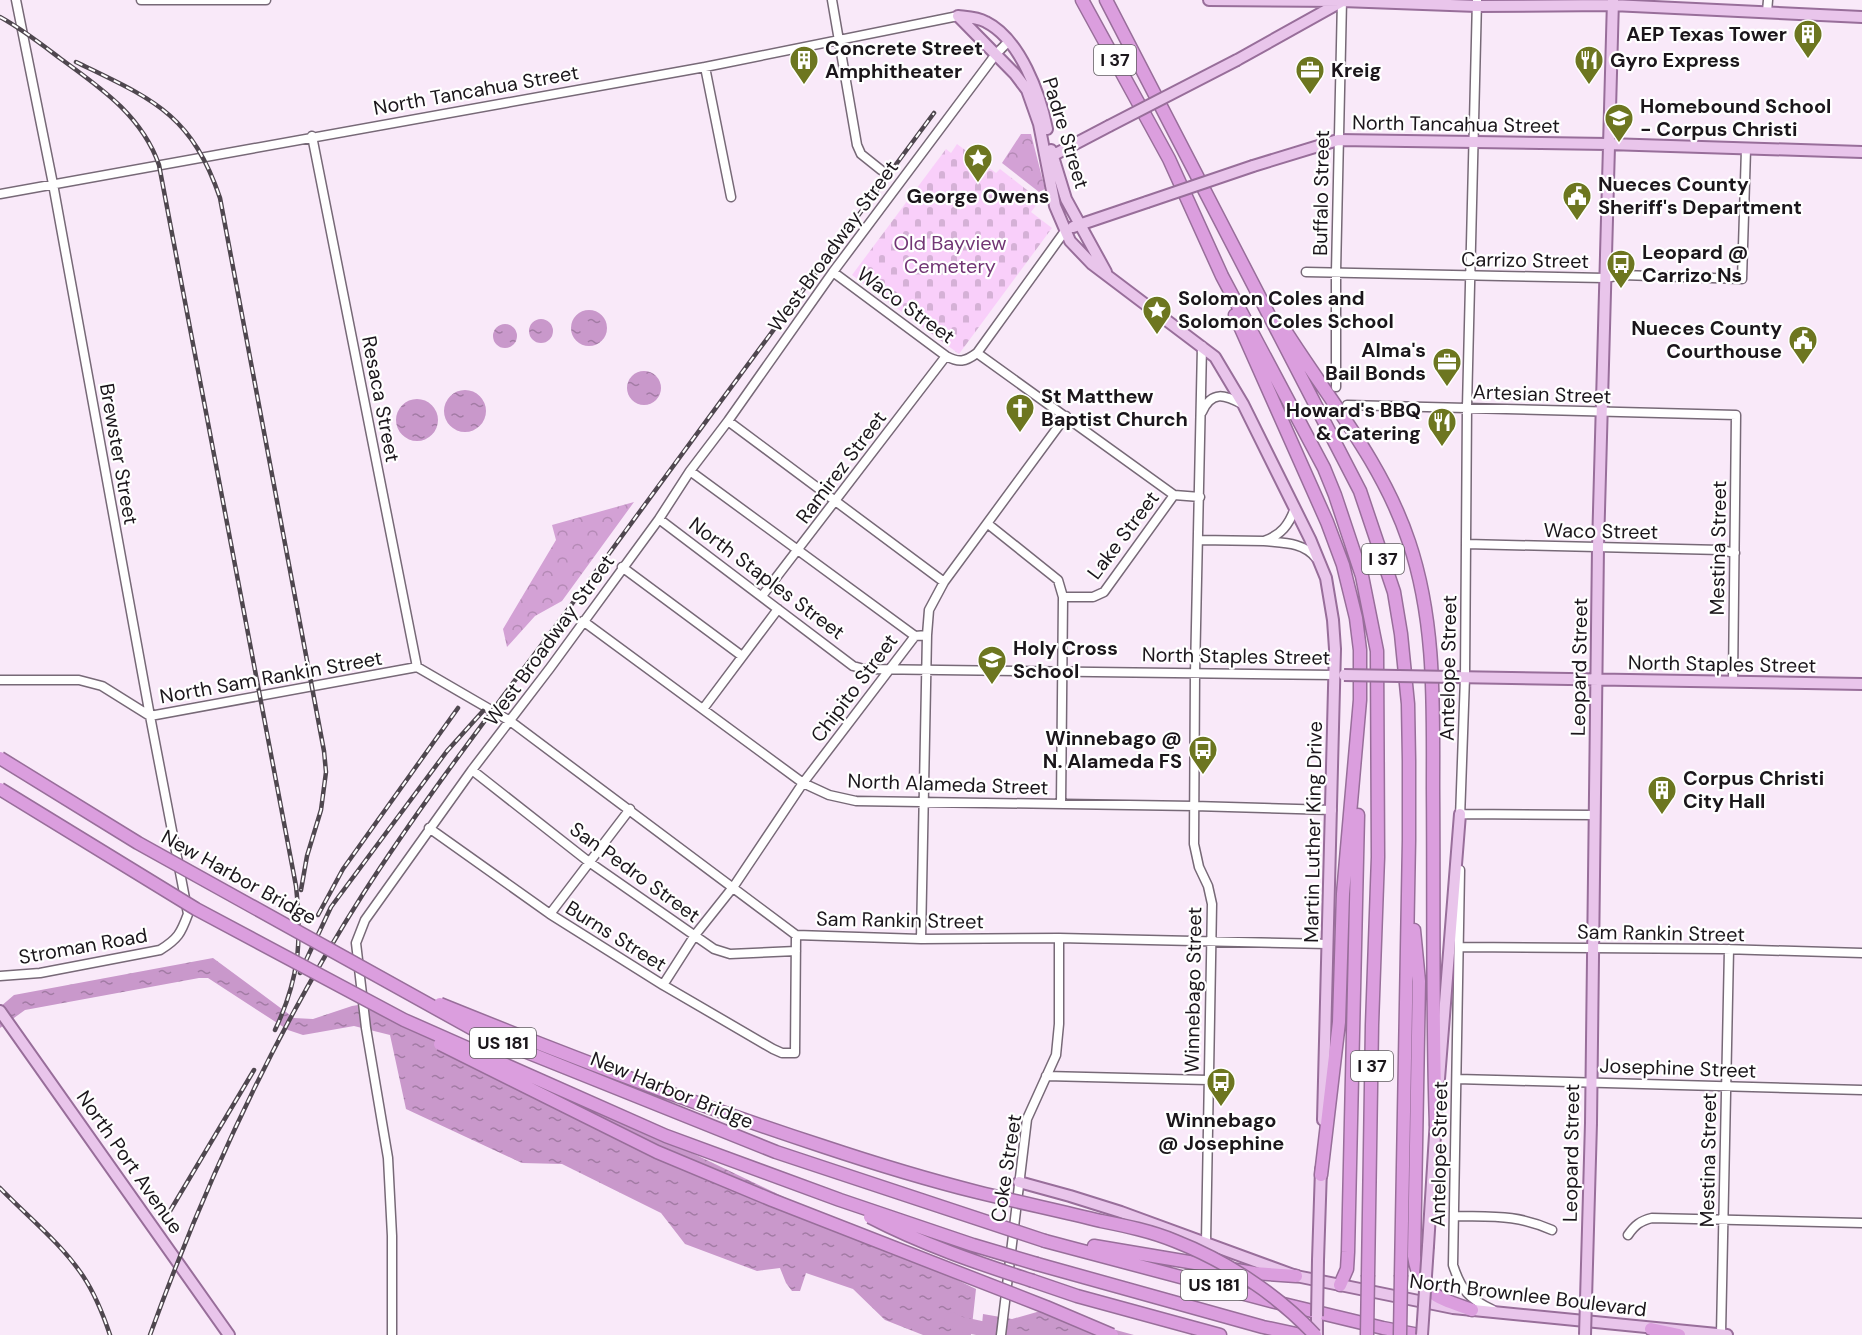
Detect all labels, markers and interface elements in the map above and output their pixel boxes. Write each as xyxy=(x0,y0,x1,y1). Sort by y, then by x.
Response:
building icon: AEP Texas Tower xyxy=(1792,18,1824,60)
place label: AEP Texas Tower xyxy=(1626,21,1787,47)
place label: Concrete Street Amphitheater xyxy=(825,35,983,84)
building icon: Concrete Street Amphitheater xyxy=(788,44,820,86)
restaurant icon: Gyro Express xyxy=(1573,44,1605,86)
road number: I 37 xyxy=(1094,45,1136,75)
place label: Gyro Express xyxy=(1610,47,1740,73)
office icon: Kreig xyxy=(1294,54,1326,96)
place label: Kreig xyxy=(1331,57,1382,83)
street label: North Tancahua Street xyxy=(371,59,581,121)
street label: Padre Street xyxy=(1037,74,1095,192)
place label: Homebound School - Corpus Christi xyxy=(1640,93,1831,142)
school or university icon: Homebound School - Corpus Christi xyxy=(1603,102,1635,144)
street label: North Tancahua Street xyxy=(1352,109,1560,139)
street label: Buffalo Street xyxy=(1307,130,1335,256)
place icon: George Owens xyxy=(962,142,994,184)
street label: West Broadway Street xyxy=(762,155,904,337)
place label: Nueces County Sheriff's Department xyxy=(1598,171,1802,220)
public building icon: Nueces County Sheriff's Department xyxy=(1561,180,1593,222)
place label: George Owens xyxy=(907,183,1049,209)
park label: Old Bayview Cemetery xyxy=(893,230,1007,279)
place label: Leopard @ Carrizo Ns xyxy=(1642,239,1749,288)
street label: Carrizo Street xyxy=(1461,246,1589,274)
bus stop icon: Leopard @ Carrizo Ns xyxy=(1605,248,1637,290)
street label: Waco Street xyxy=(852,261,960,349)
place label: Solomon Coles and Solomon Coles School xyxy=(1178,285,1394,334)
place icon: Solomon Coles and Solomon Coles School xyxy=(1141,294,1173,336)
place label: Nueces County Courthouse xyxy=(1631,315,1782,364)
public building icon: Nueces County Courthouse xyxy=(1787,324,1819,366)
street label: Resaca Street xyxy=(356,334,406,464)
place label: Alma's Bail Bonds xyxy=(1325,337,1426,386)
office icon: Alma's Bail Bonds xyxy=(1431,346,1463,388)
street label: Artesian Street xyxy=(1472,379,1612,409)
street label: Brewster Street xyxy=(94,381,144,527)
place label: St Matthew Baptist Church xyxy=(1041,383,1188,432)
church icon: St Matthew Baptist Church xyxy=(1004,392,1036,434)
place label: Howard's BBQ & Catering xyxy=(1286,397,1421,446)
street label: Ramirez Street xyxy=(790,405,892,529)
restaurant icon: Howard's BBQ & Catering xyxy=(1426,406,1458,448)
street label: Mestina Street xyxy=(1704,480,1732,616)
street label: Lake Street xyxy=(1081,485,1165,584)
street label: North Staples Street xyxy=(684,511,850,645)
street label: Waco Street xyxy=(1544,517,1659,545)
road number: I 37 xyxy=(1362,544,1404,574)
street label: West Broadway Street xyxy=(478,549,620,731)
street label: Antelope Street xyxy=(1434,595,1462,741)
street label: Leopard Street xyxy=(1565,597,1593,736)
street label: Chipito Street xyxy=(805,628,903,747)
place label: Holy Cross School xyxy=(1013,635,1118,684)
street label: North Staples Street xyxy=(1142,641,1331,671)
school or university icon: Holy Cross School xyxy=(976,644,1008,686)
street label: North Sam Rankin Street xyxy=(158,645,385,709)
street label: North Staples Street xyxy=(1628,649,1817,679)
street label: Martin Luther King Drive xyxy=(1298,721,1328,943)
place label: Winnebago @ N. Alameda FS xyxy=(1043,725,1182,774)
bus stop icon: Winnebago @ N. Alameda FS xyxy=(1187,734,1219,776)
place label: Corpus Christi City Hall xyxy=(1683,765,1824,814)
street label: North Alameda Street xyxy=(847,768,1049,801)
building icon: Corpus Christi City Hall xyxy=(1646,774,1678,816)
street label: San Pedro Street xyxy=(565,816,705,928)
street label: New Harbor Bridge xyxy=(157,824,321,930)
street label: Burns Street xyxy=(561,895,672,977)
street label: Sam Rankin Street xyxy=(816,906,984,934)
street label: Winnebago Street xyxy=(1179,906,1207,1073)
street label: Sam Rankin Street xyxy=(1577,919,1745,947)
street label: Stroman Road xyxy=(17,922,149,970)
road number: US 181 xyxy=(470,1028,536,1058)
street label: New Harbor Bridge xyxy=(587,1045,757,1135)
road number: I 37 xyxy=(1351,1051,1393,1081)
street label: Josephine Street xyxy=(1599,1052,1757,1084)
bus stop icon: Winnebago @ Josephine xyxy=(1205,1066,1237,1108)
street label: Antelope Street xyxy=(1425,1081,1453,1227)
street label: Leopard Street xyxy=(1557,1083,1585,1222)
street label: North Port Avenue xyxy=(71,1085,189,1239)
street label: Mestina Street xyxy=(1694,1092,1722,1228)
place label: Winnebago @ Josephine xyxy=(1158,1107,1284,1156)
street label: Coke Street xyxy=(985,1112,1027,1224)
street label: North Brownlee Boulevard xyxy=(1408,1268,1648,1322)
road number: US 181 xyxy=(1181,1270,1247,1300)

